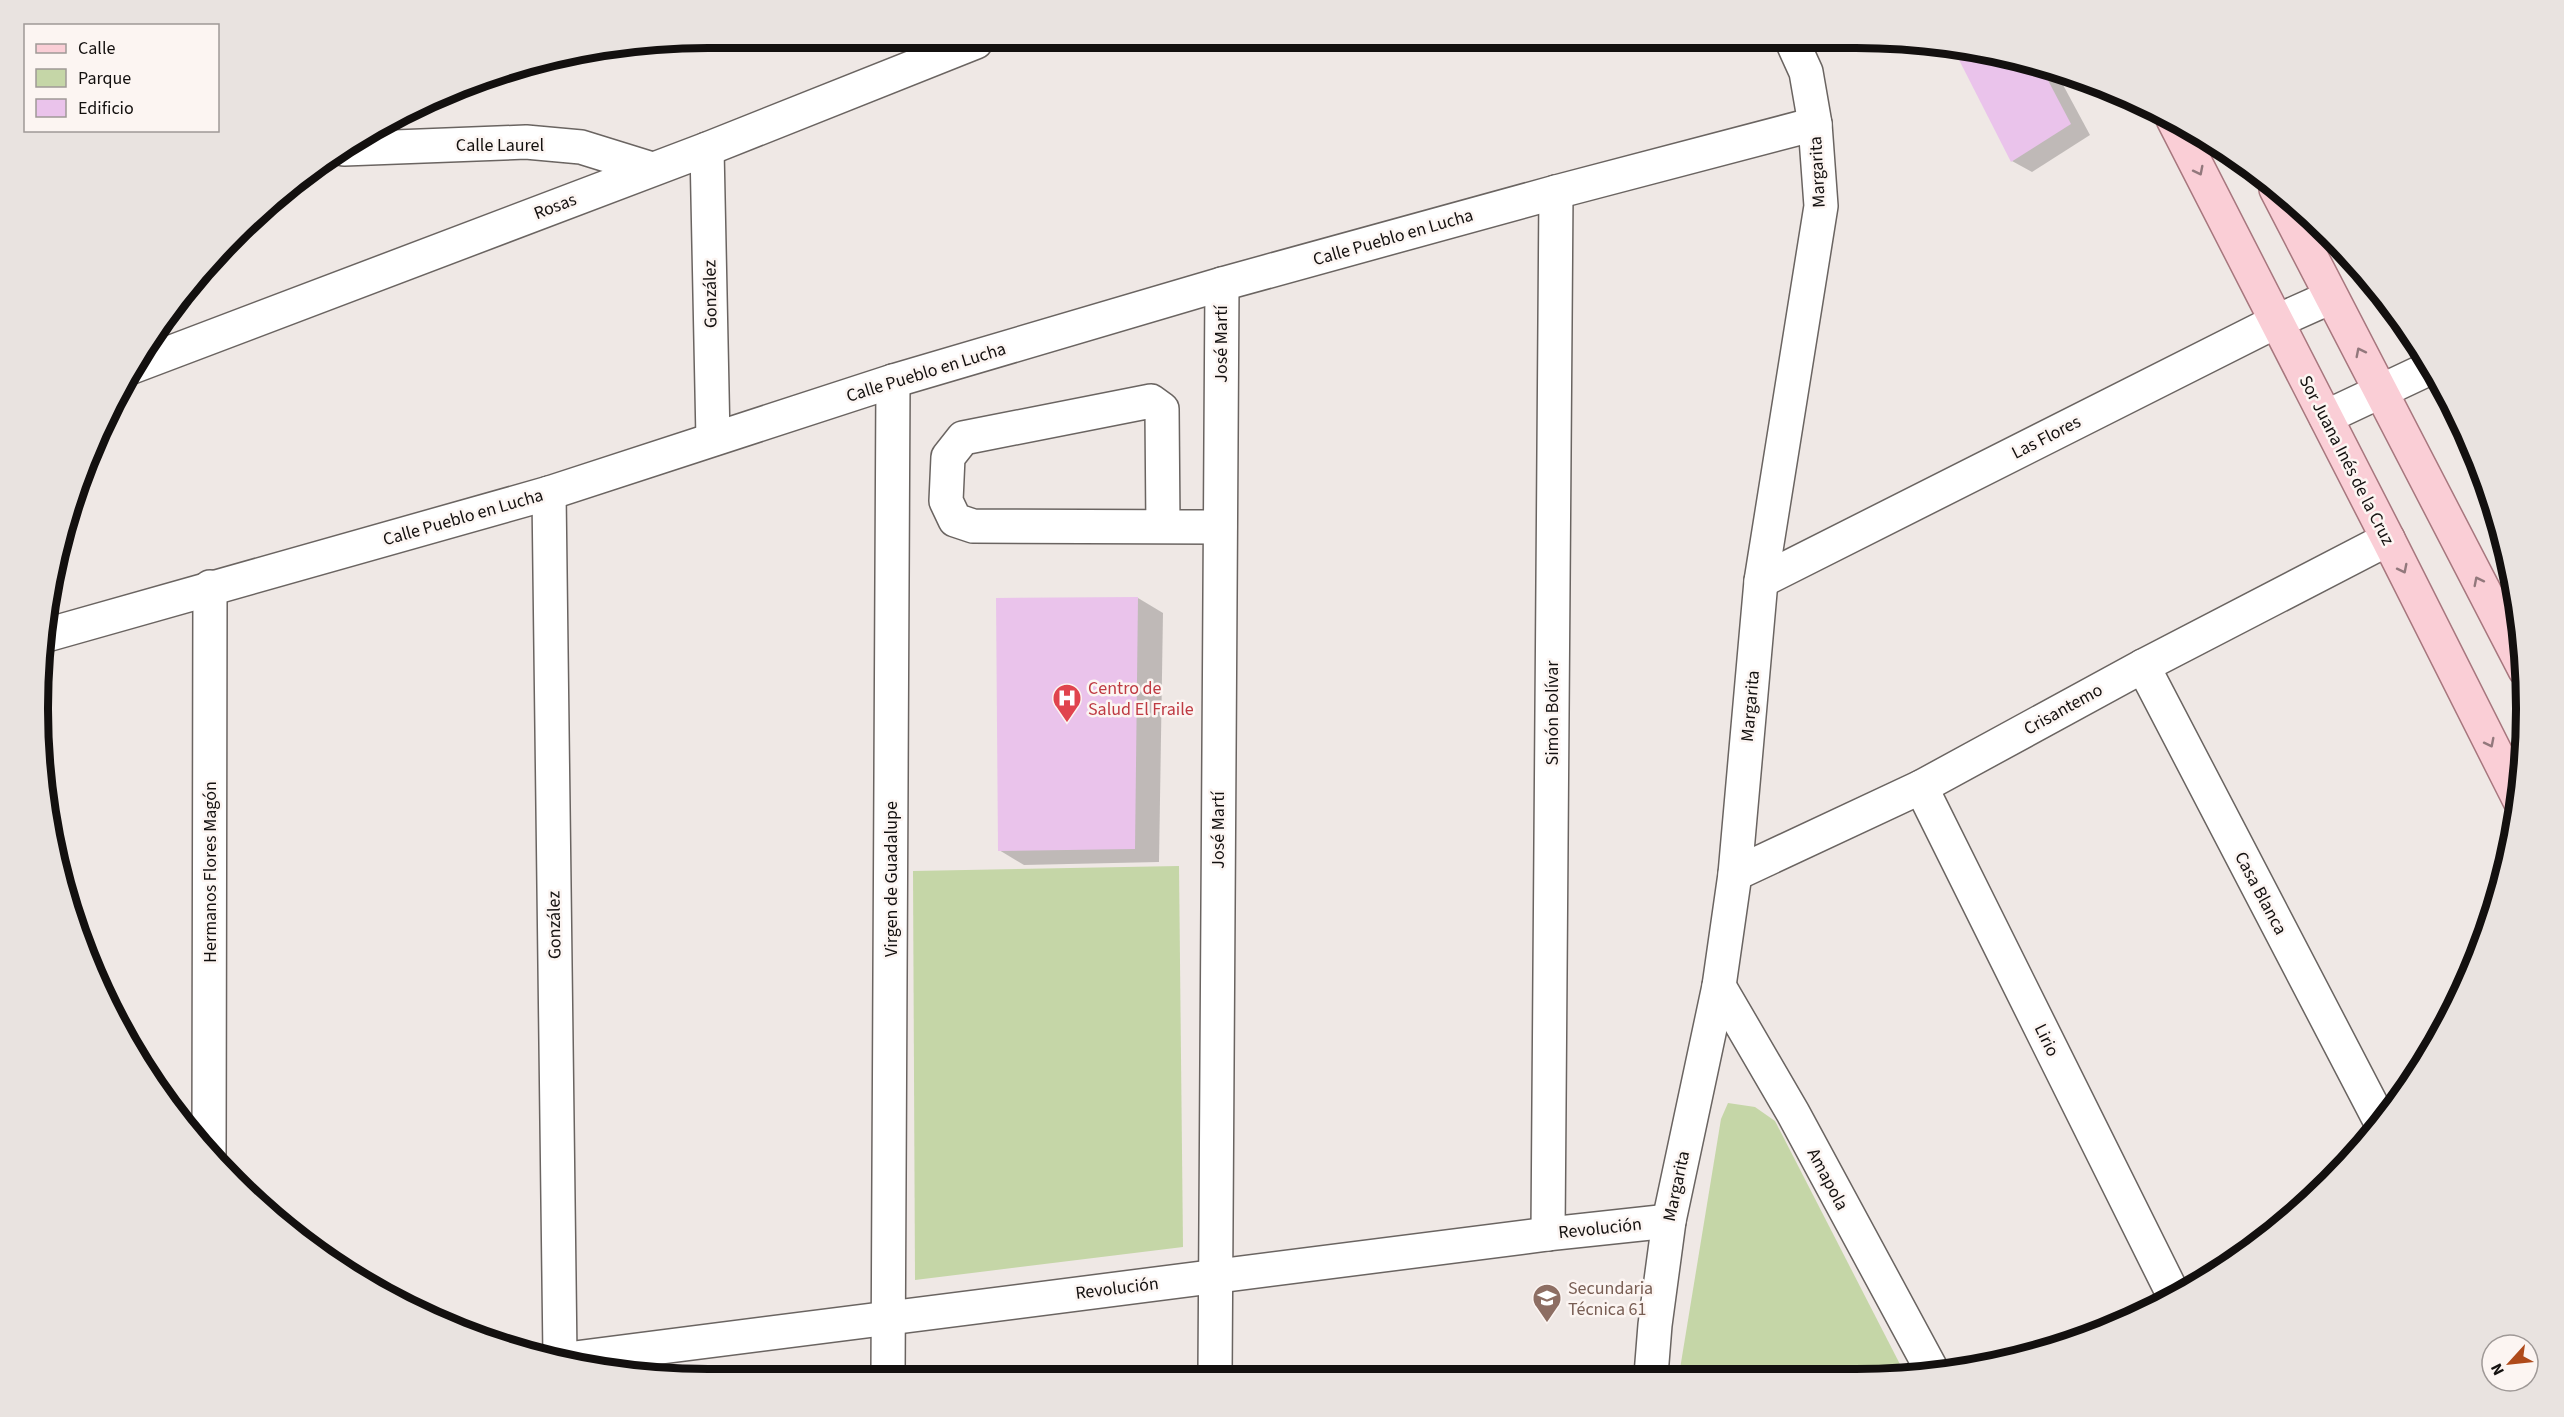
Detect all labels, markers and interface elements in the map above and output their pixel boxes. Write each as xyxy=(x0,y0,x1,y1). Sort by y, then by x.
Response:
legend xyxy=(24,24,219,132)
text: Calle xyxy=(78,36,116,61)
text: Parque xyxy=(78,66,131,91)
text: Edificio xyxy=(78,96,134,121)
street label: Calle Laurel xyxy=(456,133,544,158)
street label: Margarita xyxy=(1803,136,1832,208)
one-way arrow xyxy=(2192,165,2203,176)
street label: Rosas xyxy=(530,187,580,226)
street label: Calle Pueblo en Lucha xyxy=(1310,203,1476,272)
street label: González xyxy=(697,259,724,328)
street label: José Martí xyxy=(1209,305,1234,383)
street label: Calle Pueblo en Lucha xyxy=(843,336,1009,409)
one-way arrow xyxy=(2355,347,2367,358)
street label: Sor Juana Inés de la Cruz xyxy=(2293,371,2400,550)
street label: Las Flores xyxy=(2007,409,2085,466)
street label: Calle Pueblo en Lucha xyxy=(380,483,546,552)
one-way arrow xyxy=(2396,563,2408,574)
one-way arrow xyxy=(2474,576,2485,587)
street label: Simón Bolívar xyxy=(1540,660,1565,765)
street label: Margarita xyxy=(1735,669,1766,743)
place label: Centro de Salud El Fraile xyxy=(1088,676,1194,722)
street label: Crisantemo xyxy=(2019,677,2107,741)
hospital icon: Centro de Salud El Fraile xyxy=(1051,682,1083,724)
one-way arrow xyxy=(2483,737,2495,748)
street label: Hermanos Flores Magón xyxy=(198,781,223,963)
street label: José Martí xyxy=(1206,791,1231,869)
street label: Virgen de Guadalupe xyxy=(879,801,904,957)
street label: Casa Blanca xyxy=(2228,847,2293,939)
street label: González xyxy=(541,890,568,959)
street label: Lirio xyxy=(2028,1020,2065,1061)
street label: Amapola xyxy=(1801,1144,1854,1215)
street label: Margarita xyxy=(1657,1149,1696,1224)
street label: Revolución xyxy=(1557,1212,1643,1245)
street label: Revolución xyxy=(1074,1271,1160,1306)
place label: Secundaria Técnica 61 xyxy=(1568,1276,1653,1322)
school or university icon: Secundaria Técnica 61 xyxy=(1531,1282,1563,1324)
north arrow xyxy=(2480,1333,2540,1393)
text: N xyxy=(2485,1360,2510,1379)

